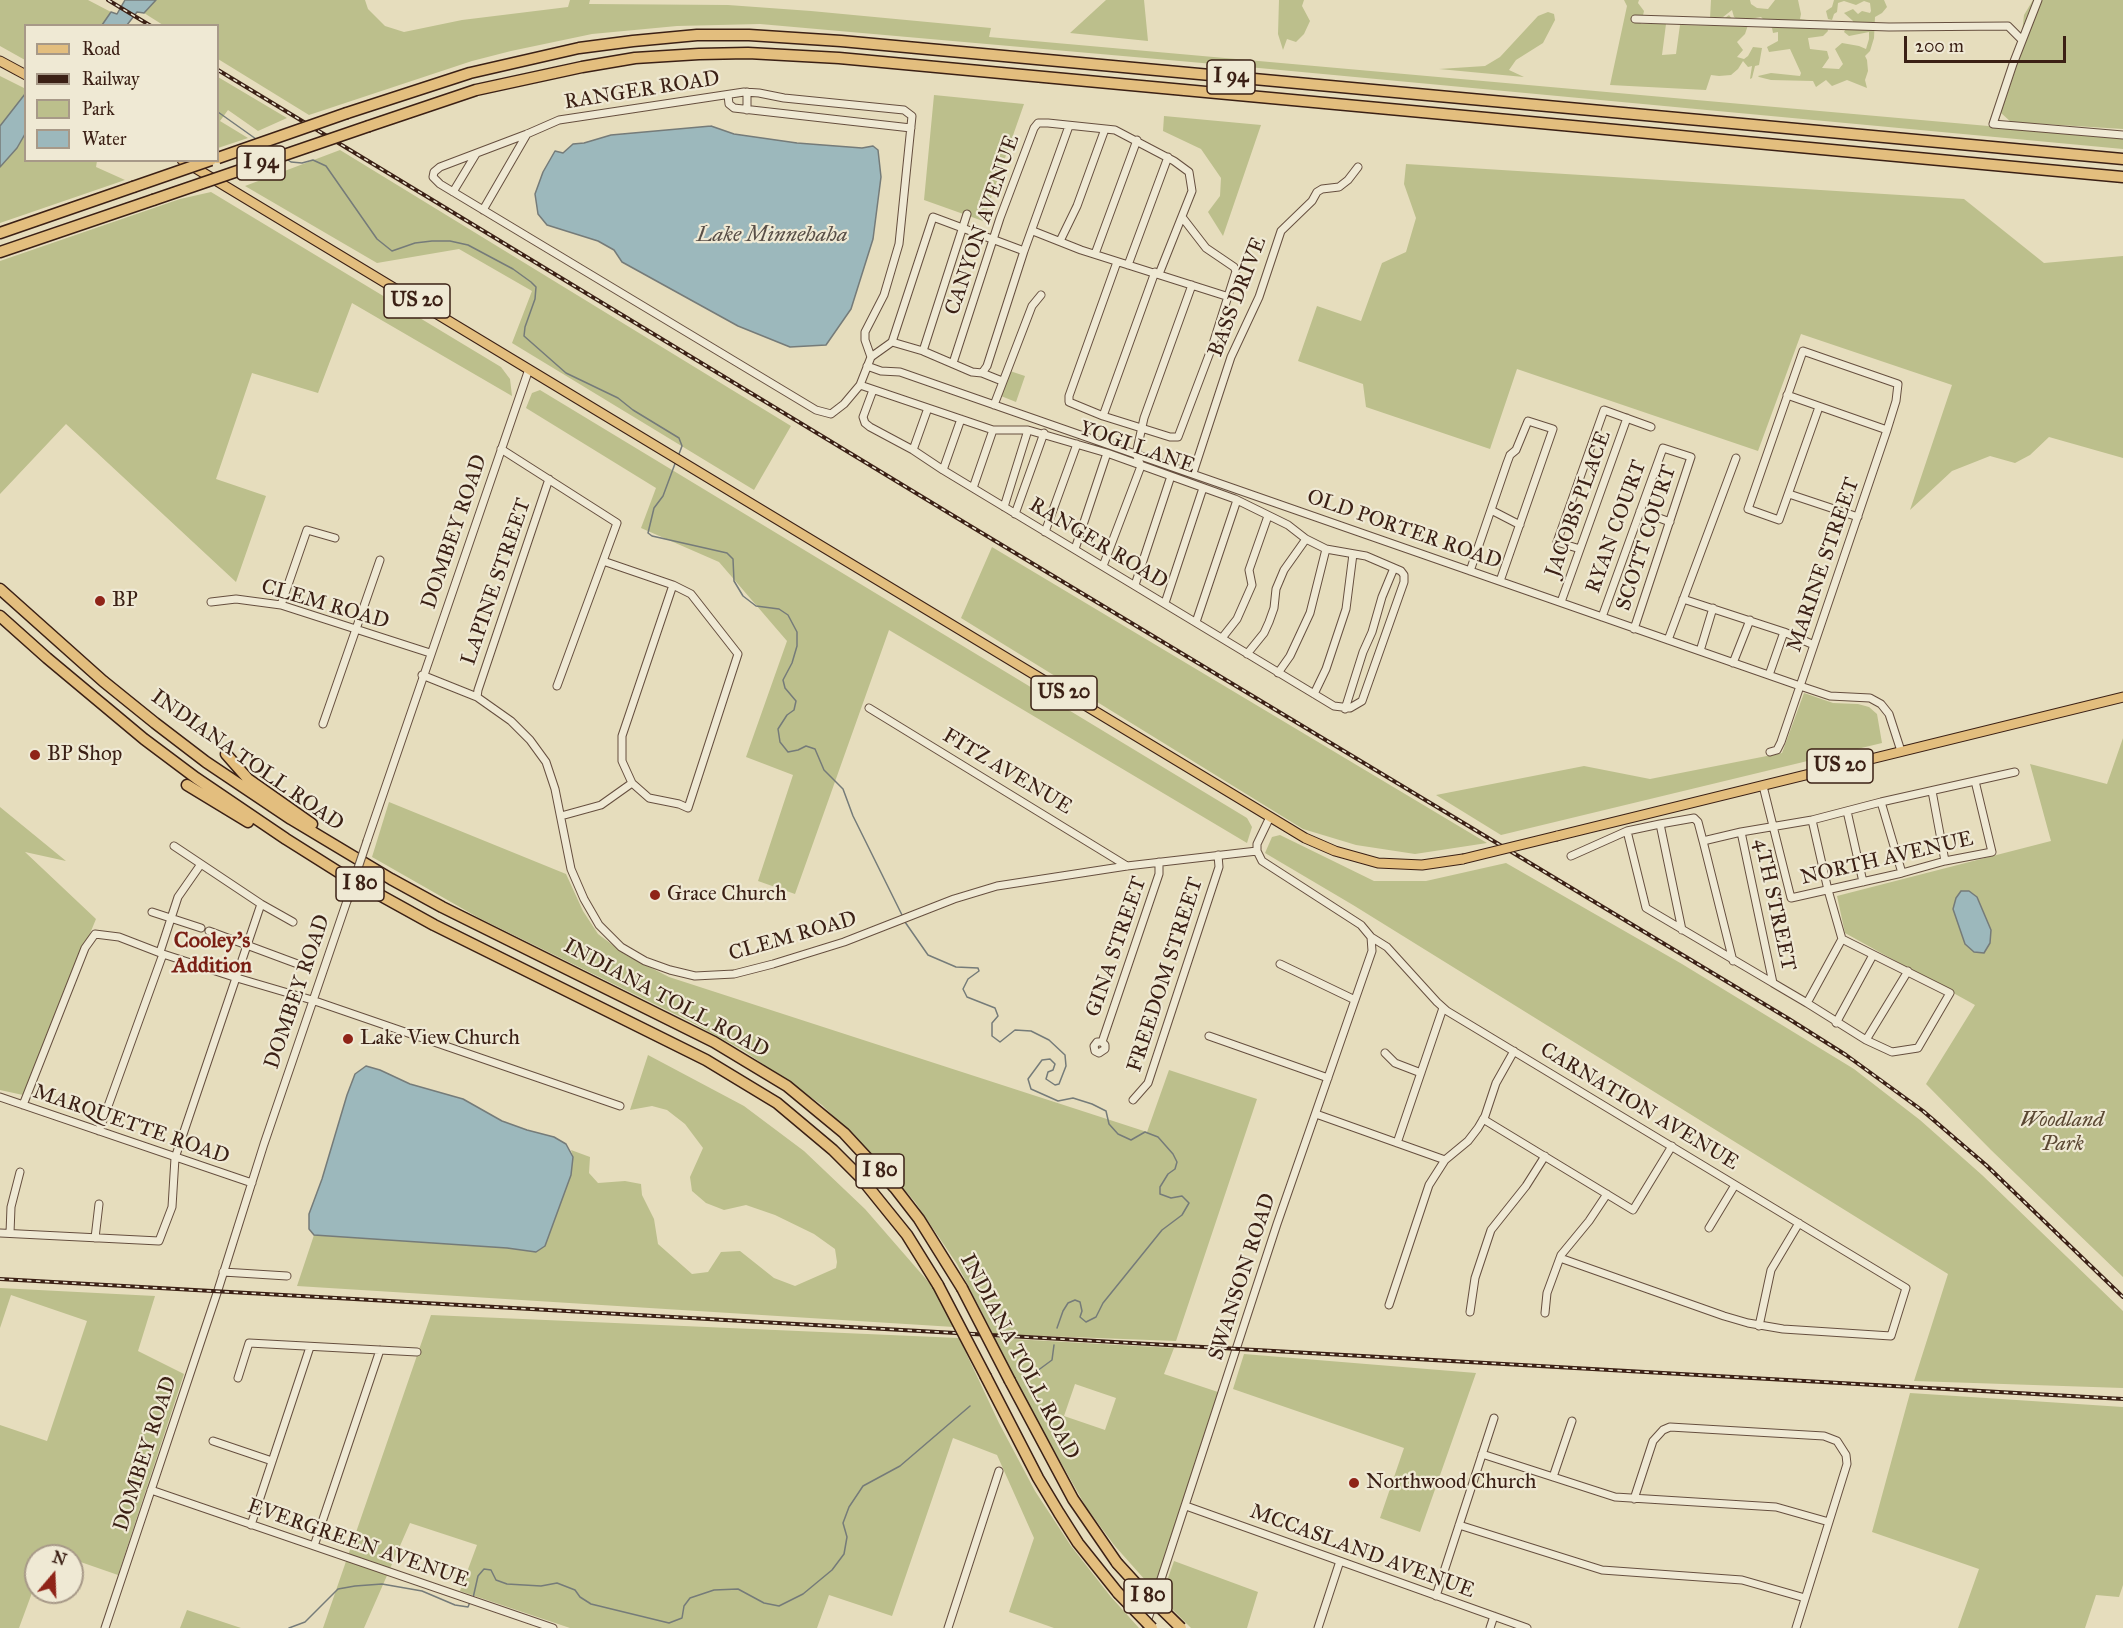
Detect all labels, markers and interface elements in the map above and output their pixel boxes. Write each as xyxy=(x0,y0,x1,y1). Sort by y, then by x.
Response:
legend xyxy=(24,24,219,162)
scale bar xyxy=(1907,24,2069,62)
text: 200 m xyxy=(1915,35,1964,57)
text: Road xyxy=(82,38,120,60)
road number: I 94 xyxy=(1207,60,1255,94)
street label: RANGER ROAD xyxy=(563,66,721,116)
text: Railway xyxy=(82,68,139,90)
text: Park xyxy=(82,98,115,120)
text: Water xyxy=(82,128,126,150)
street label: CANYON AVENUE xyxy=(940,132,1026,318)
road number: I 94 xyxy=(237,146,285,180)
water label: Lake Minnehaha xyxy=(697,223,847,249)
street label: BASS DRIVE xyxy=(1204,233,1272,361)
road number: US 20 xyxy=(384,284,450,318)
street label: YOGI LANE xyxy=(1076,416,1198,480)
street label: JACOBS PLACE xyxy=(1541,427,1617,581)
street label: DOMBEY ROAD xyxy=(417,452,493,612)
street label: RYAN COURT xyxy=(1581,457,1653,597)
street label: SCOTT COURT xyxy=(1612,462,1682,614)
street label: MARINE STREET xyxy=(1782,475,1866,655)
street label: OLD PORTER ROAD xyxy=(1303,485,1505,575)
street label: RANGER ROAD xyxy=(1024,493,1172,595)
street label: LAPINE STREET xyxy=(457,495,537,669)
street label: CLEM ROAD xyxy=(258,575,392,635)
place label: BP xyxy=(112,588,138,614)
marker: BP xyxy=(93,594,107,608)
road number: US 20 xyxy=(1031,676,1097,710)
street label: INDIANA TOLL ROAD xyxy=(146,685,348,837)
street label: FITZ AVENUE xyxy=(938,724,1076,820)
place label: BP Shop xyxy=(47,742,122,768)
marker: BP Shop xyxy=(28,748,42,762)
road number: US 20 xyxy=(1807,749,1873,783)
street label: NORTH AVENUE xyxy=(1798,827,1976,891)
street label: 4TH STREET xyxy=(1748,837,1800,973)
road number: I 80 xyxy=(336,867,384,901)
street label: GINA STREET xyxy=(1081,874,1153,1020)
street label: FREEDOM STREET xyxy=(1123,875,1209,1075)
place label: Grace Church xyxy=(667,882,787,908)
marker: Grace Church xyxy=(648,888,662,902)
street label: CLEM ROAD xyxy=(726,907,860,967)
street label: DOMBEY ROAD xyxy=(260,912,336,1072)
district label: Cooley’s Addition xyxy=(172,929,252,980)
street label: INDIANA TOLL ROAD xyxy=(559,934,773,1064)
place label: Lake View Church xyxy=(360,1026,520,1052)
marker: Lake View Church xyxy=(341,1032,355,1046)
street label: CARNATION AVENUE xyxy=(1535,1038,1743,1176)
street label: MARQUETTE ROAD xyxy=(30,1080,232,1170)
park label: Woodland Park xyxy=(2020,1108,2104,1158)
road number: I 80 xyxy=(856,1154,904,1188)
street label: SWANSON ROAD xyxy=(1204,1190,1282,1364)
street label: INDIANA TOLL ROAD xyxy=(954,1250,1084,1464)
street label: DOMBEY ROAD xyxy=(109,1373,183,1535)
place label: Northwood Church xyxy=(1366,1470,1536,1496)
marker: Northwood Church xyxy=(1347,1476,1361,1490)
street label: EVERGREEN AVENUE xyxy=(244,1494,472,1594)
street label: MCCASLAND AVENUE xyxy=(1246,1500,1478,1604)
north arrow xyxy=(24,1544,84,1604)
text: N xyxy=(50,1547,69,1570)
road number: I 80 xyxy=(1124,1579,1172,1613)

